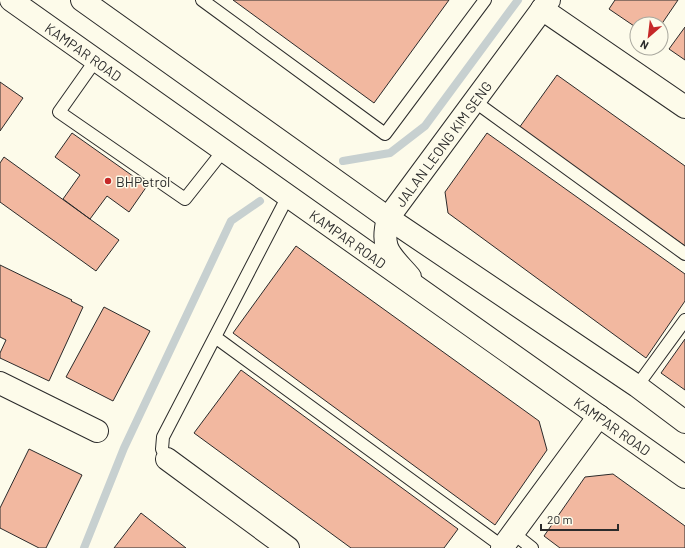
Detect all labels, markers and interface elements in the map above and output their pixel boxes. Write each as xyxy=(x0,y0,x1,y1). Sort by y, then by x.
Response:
north arrow xyxy=(629,16,669,56)
street label: KAMPAR ROAD xyxy=(42,19,125,84)
text: N xyxy=(638,38,650,53)
street label: JALAN LEONG KIM SENG xyxy=(391,78,495,210)
place label: BHPetrol xyxy=(116,173,170,190)
marker: BHPetrol xyxy=(103,176,113,186)
street label: KAMPAR ROAD xyxy=(307,206,390,271)
street label: KAMPAR ROAD xyxy=(571,393,654,459)
scale bar xyxy=(541,506,618,532)
text: 20 m xyxy=(547,512,573,526)

